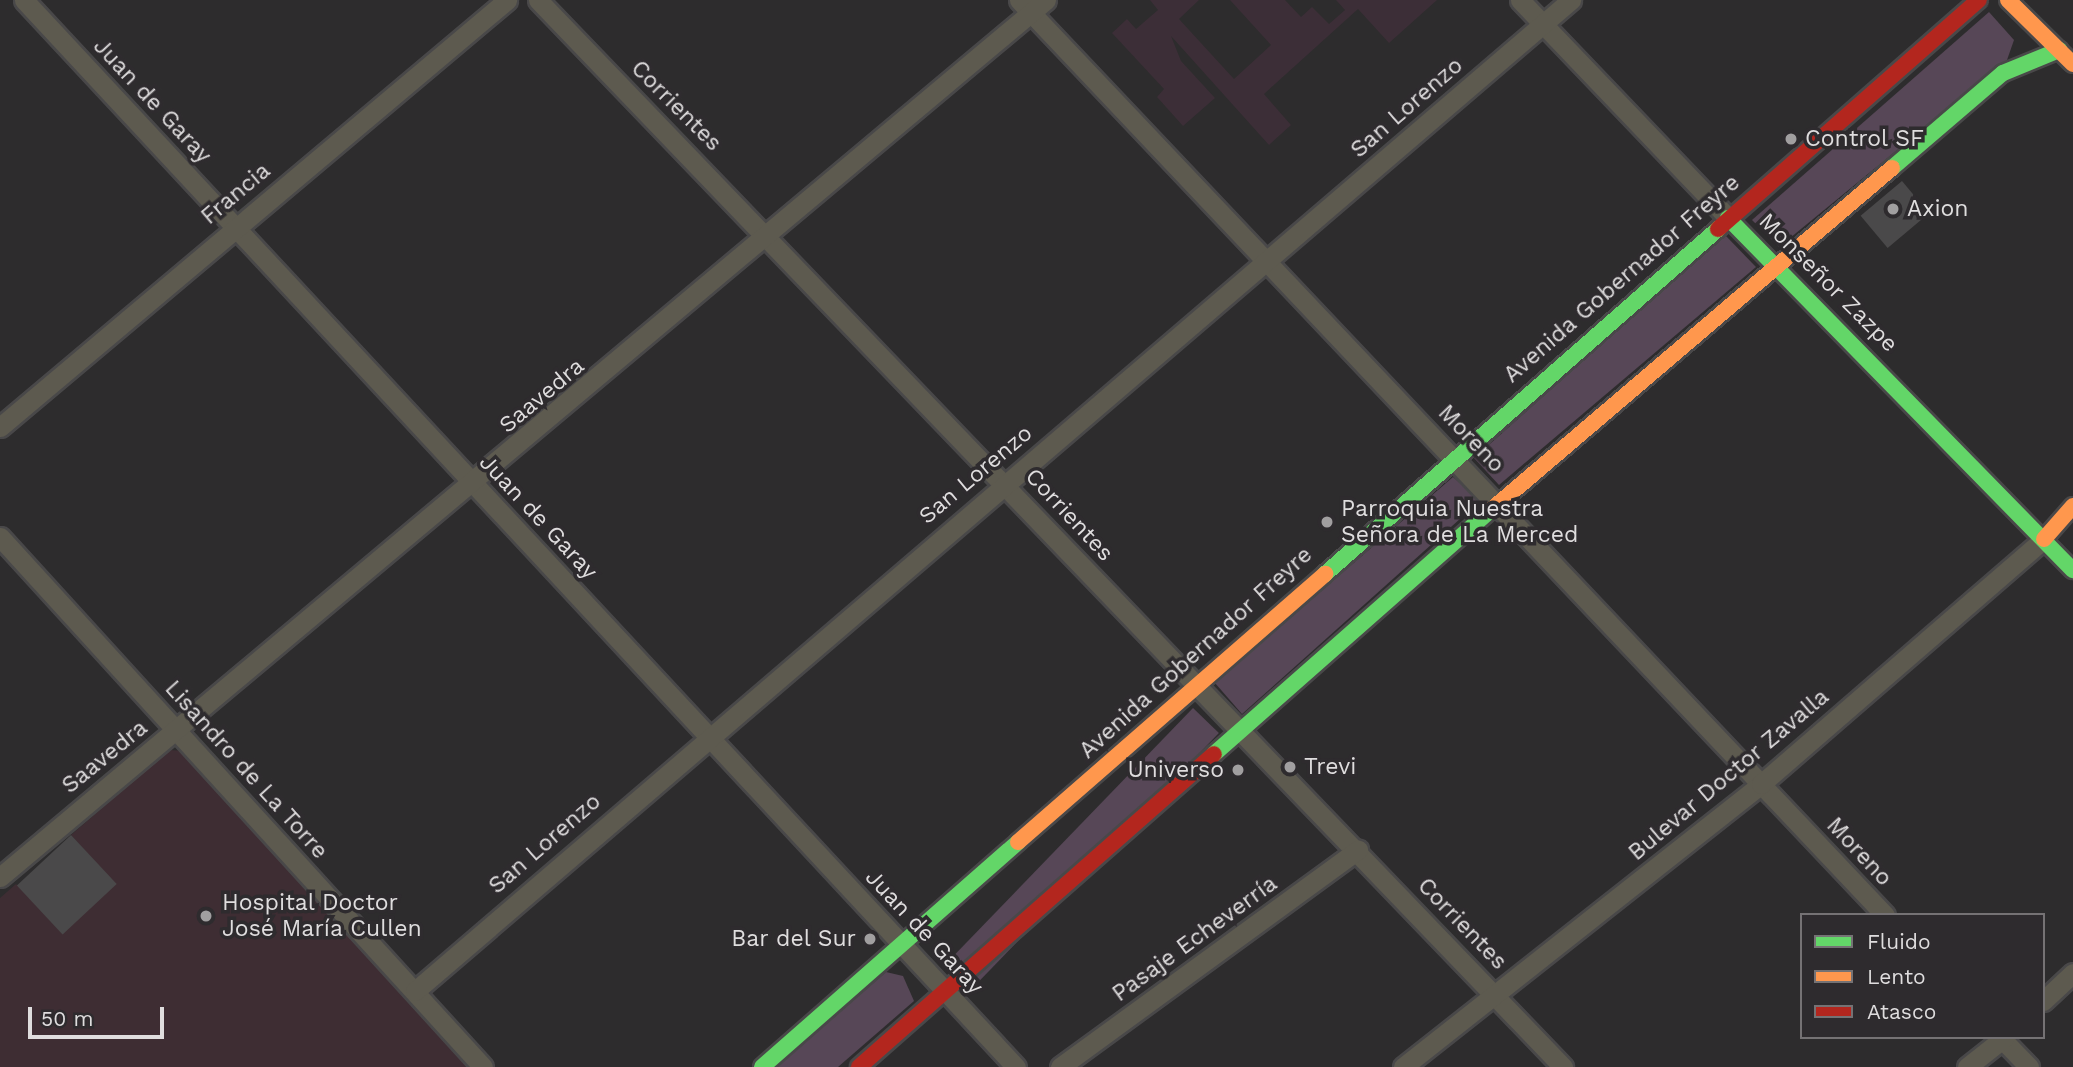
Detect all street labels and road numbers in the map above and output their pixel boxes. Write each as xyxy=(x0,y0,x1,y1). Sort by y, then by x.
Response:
street label: Juan de Garay xyxy=(87,33,217,169)
street label: San Lorenzo xyxy=(1345,52,1469,164)
street label: Corrientes xyxy=(625,55,727,157)
street label: Francia xyxy=(196,157,276,231)
street label: Avenida Gobernador Freyre xyxy=(1498,169,1746,389)
street label: Monseñor Zazpe xyxy=(1753,208,1903,358)
street label: Saavedra xyxy=(494,353,590,439)
street label: Moreno xyxy=(1432,399,1510,479)
street label: San Lorenzo xyxy=(914,420,1038,530)
street label: Juan de Garay xyxy=(473,449,603,585)
street label: Corrientes xyxy=(1019,463,1119,567)
street label: Avenida Gobernador Freyre xyxy=(1074,541,1318,765)
street label: Lisandro de La Torre xyxy=(158,675,334,865)
street label: Bulevar Doctor Zavalla xyxy=(1623,683,1835,867)
street label: Saavedra xyxy=(57,714,153,800)
street label: San Lorenzo xyxy=(483,788,607,900)
street label: Moreno xyxy=(1820,812,1898,892)
street label: Juan de Garay xyxy=(859,864,989,1000)
street label: Pasaje Echeverría xyxy=(1107,870,1283,1008)
street label: Corrientes xyxy=(1411,872,1513,976)

